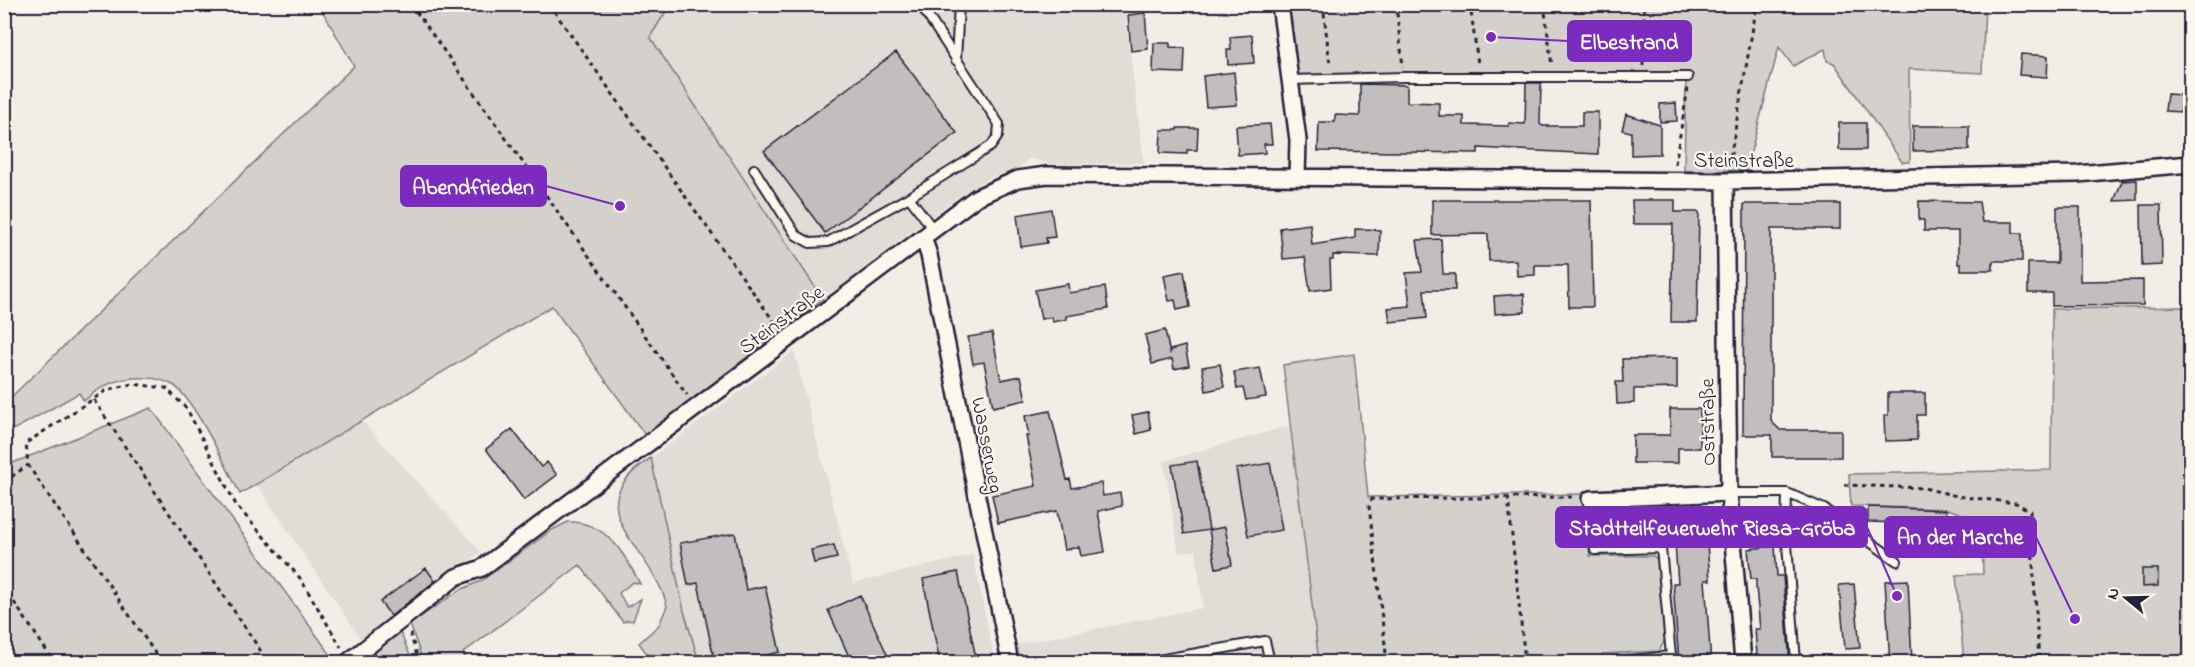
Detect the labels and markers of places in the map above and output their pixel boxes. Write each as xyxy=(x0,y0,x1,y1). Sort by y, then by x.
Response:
callout: Elbestrand xyxy=(1568,21,1691,61)
callout: Abendfrieden xyxy=(401,166,546,206)
callout: Stadtteilfeuerwehr Riesa-Gröba xyxy=(1556,507,1867,547)
callout: An der Marche xyxy=(1885,517,2036,557)

